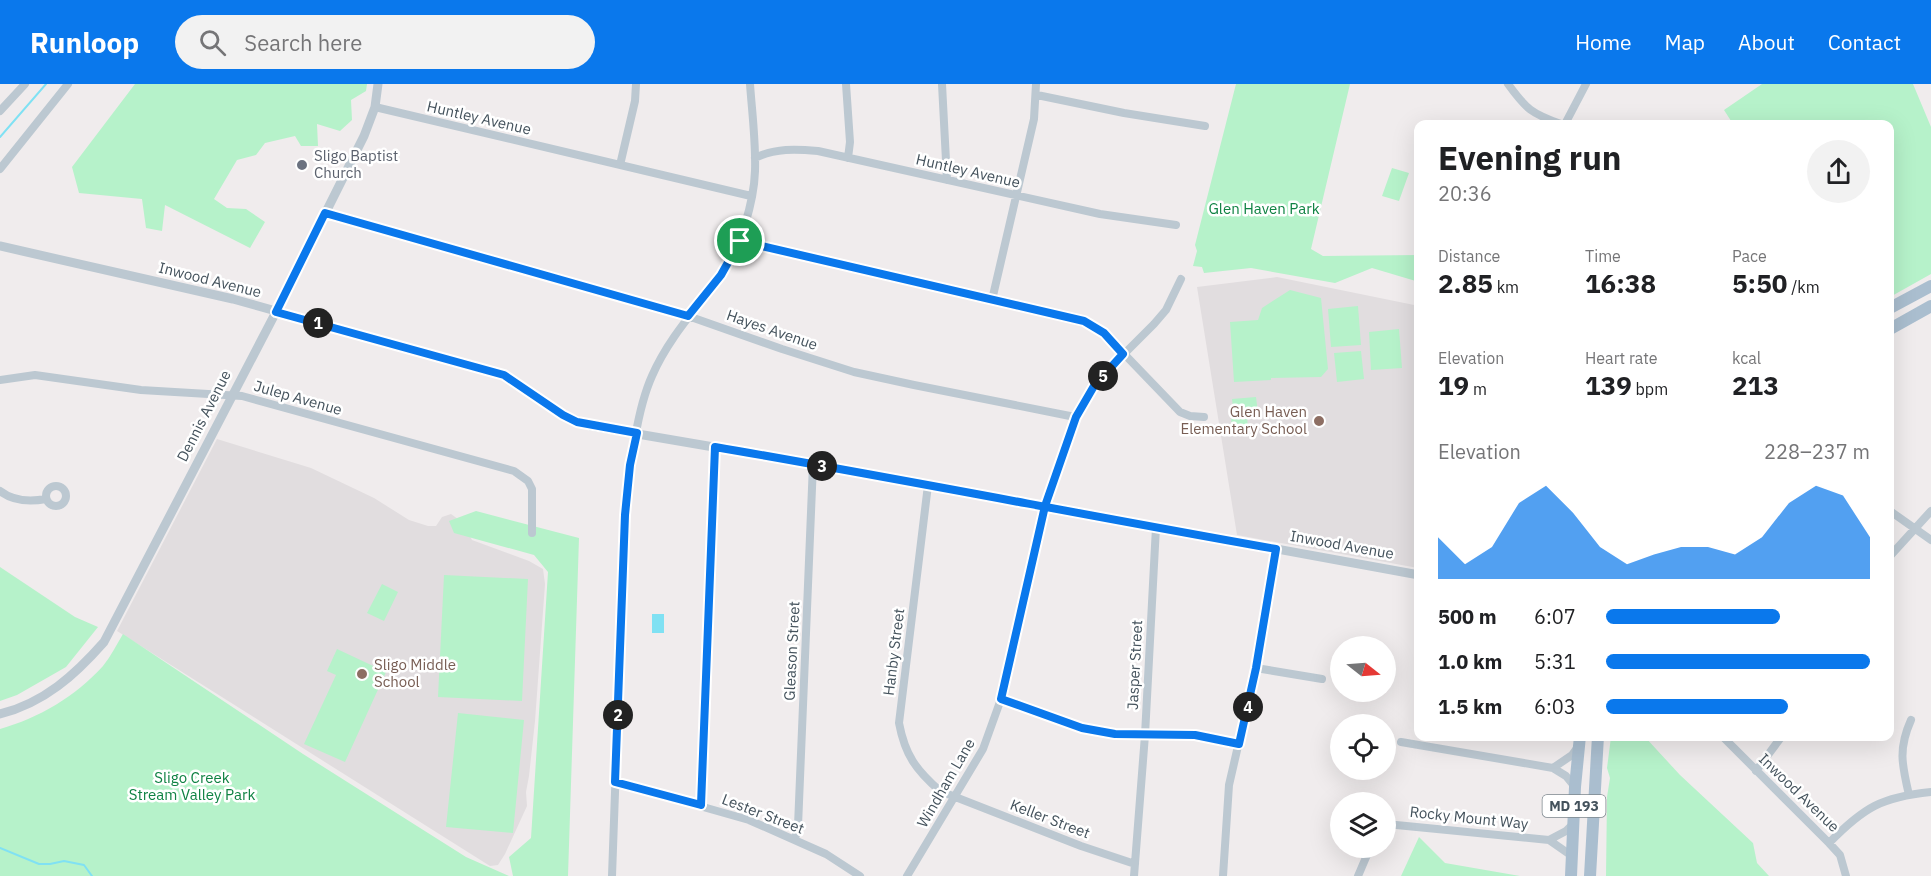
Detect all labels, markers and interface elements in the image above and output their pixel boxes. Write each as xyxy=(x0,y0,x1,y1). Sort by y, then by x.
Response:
search box xyxy=(175,15,595,69)
text: Runloop xyxy=(30,24,139,61)
icon: search xyxy=(196,26,229,59)
text: Search here xyxy=(244,28,362,57)
text: Home xyxy=(1575,28,1632,56)
text: Map xyxy=(1665,28,1705,56)
text: About xyxy=(1738,28,1795,56)
text: Contact xyxy=(1828,28,1901,56)
street label: Huntley Avenue xyxy=(425,96,533,139)
text: Evening run xyxy=(1438,136,1622,179)
button: share xyxy=(1807,140,1870,203)
place label: Sligo Baptist Church xyxy=(314,146,398,182)
street label: Huntley Avenue xyxy=(914,149,1022,192)
marker: Sligo Baptist Church xyxy=(295,158,309,172)
text: 20:36 xyxy=(1438,180,1492,207)
park label: Glen Haven Park xyxy=(1208,199,1320,218)
pin xyxy=(714,215,765,266)
icon: arrive xyxy=(723,224,756,257)
text: Distance xyxy=(1438,246,1500,266)
text: Time xyxy=(1585,246,1621,266)
text: Pace xyxy=(1732,246,1767,266)
street label: Inwood Avenue xyxy=(157,258,263,301)
text: 2.85 xyxy=(1438,266,1493,300)
text: 16:38 xyxy=(1585,266,1656,300)
text: 5:50 xyxy=(1732,266,1787,300)
text: km xyxy=(1493,277,1519,297)
text: /km xyxy=(1787,277,1820,297)
street label: Hayes Avenue xyxy=(724,305,820,354)
pin: 1 xyxy=(303,308,333,338)
text: 1 xyxy=(313,313,323,333)
text: Elevation xyxy=(1438,348,1504,368)
text: Heart rate xyxy=(1585,348,1658,368)
text: kcal xyxy=(1732,348,1761,368)
pin: 5 xyxy=(1088,361,1118,391)
text: 5 xyxy=(1098,366,1108,386)
street label: Dennis Avenue xyxy=(172,367,235,465)
text: 19 xyxy=(1438,368,1469,402)
text: 139 xyxy=(1585,368,1632,402)
text: 213 xyxy=(1732,368,1779,402)
street label: Julep Avenue xyxy=(252,376,344,419)
text: m xyxy=(1469,379,1487,399)
text: bpm xyxy=(1632,379,1668,399)
place label: Glen Haven Elementary School xyxy=(1180,402,1307,438)
marker: Glen Haven Elementary School xyxy=(1312,414,1326,428)
text: Elevation xyxy=(1438,438,1521,465)
text: 228–237 m xyxy=(1764,438,1870,465)
pin: 3 xyxy=(807,451,837,481)
text: 3 xyxy=(817,456,827,476)
street label: Inwood Avenue xyxy=(1289,526,1395,563)
street label: Gleason Street xyxy=(779,601,804,701)
text: 500 m xyxy=(1438,603,1497,630)
text: 6:07 xyxy=(1534,603,1576,630)
street label: Hanby Street xyxy=(879,607,908,697)
street label: Jasper Street xyxy=(1123,619,1146,710)
north arrow xyxy=(1330,636,1396,702)
map controls xyxy=(1330,636,1396,858)
text: 1.0 km xyxy=(1438,648,1502,675)
text: 5:31 xyxy=(1534,648,1576,675)
place label: Sligo Middle School xyxy=(374,655,456,691)
marker: Sligo Middle School xyxy=(355,667,369,681)
pin: 4 xyxy=(1233,692,1263,722)
text: 1.5 km xyxy=(1438,693,1502,720)
text: 6:03 xyxy=(1534,693,1576,720)
text: 4 xyxy=(1243,697,1253,717)
pin: 2 xyxy=(603,700,633,730)
text: 2 xyxy=(613,705,623,725)
button: locate xyxy=(1330,714,1396,780)
street label: Windham Lane xyxy=(912,735,979,831)
street label: Inwood Avenue xyxy=(1755,749,1844,836)
park label: Sligo Creek Stream Valley Park xyxy=(129,768,255,804)
street label: Lester Street xyxy=(719,789,807,838)
button: layers xyxy=(1330,792,1396,858)
street label: Keller Street xyxy=(1008,795,1093,842)
road number: MD 193 xyxy=(1542,795,1606,817)
street label: Rocky Mount Way xyxy=(1409,802,1530,833)

